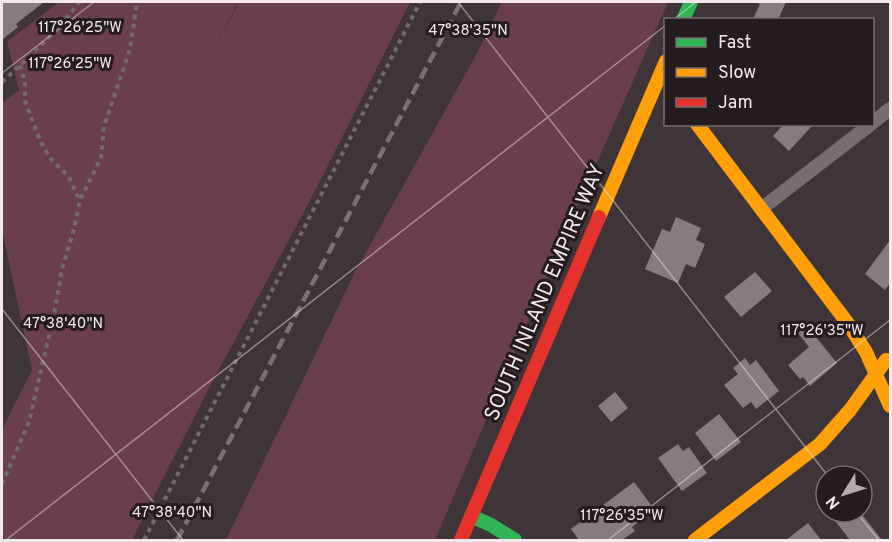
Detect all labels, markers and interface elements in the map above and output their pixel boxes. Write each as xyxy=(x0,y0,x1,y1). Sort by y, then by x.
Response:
legend xyxy=(664,18,874,126)
text: 117°26'25"W xyxy=(38,19,122,38)
text: 47°38'35"N xyxy=(428,22,508,41)
text: Fast xyxy=(718,32,751,55)
text: 117°26'25"W xyxy=(28,55,112,74)
text: Slow xyxy=(718,62,756,85)
text: Jam xyxy=(718,92,753,115)
street label: SOUTH INLAND EMPIRE WAY xyxy=(479,160,612,425)
text: 47°38'40"N xyxy=(23,315,103,334)
text: 117°26'35"W xyxy=(780,322,864,341)
north arrow xyxy=(814,464,874,524)
text: N xyxy=(822,491,845,513)
text: 47°38'40"N xyxy=(132,504,212,523)
text: 117°26'35"W xyxy=(580,507,664,526)

